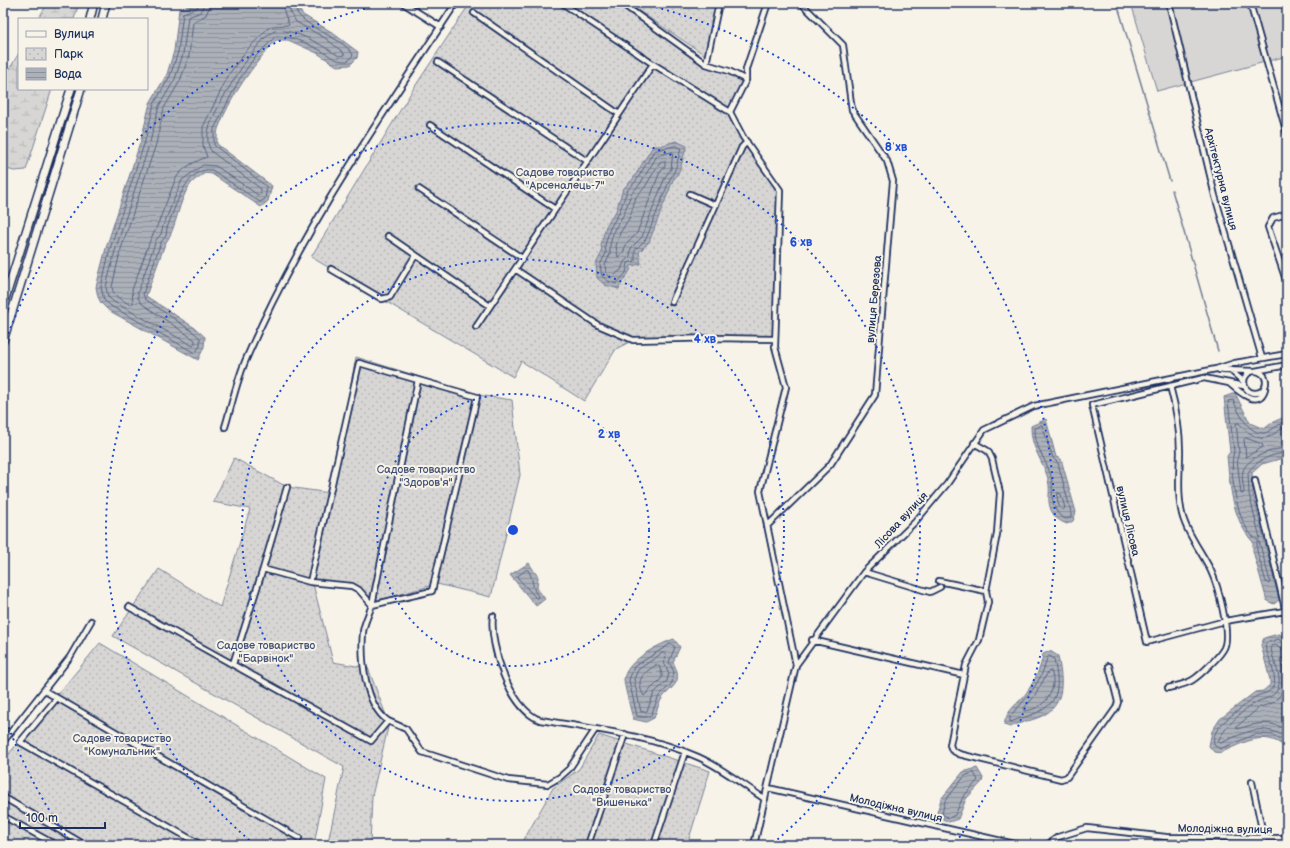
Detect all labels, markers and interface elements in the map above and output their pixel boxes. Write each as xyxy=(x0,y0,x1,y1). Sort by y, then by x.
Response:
legend xyxy=(18,18,148,90)
text: Вулиця xyxy=(54,27,95,42)
text: Парк xyxy=(54,47,84,62)
text: Вода xyxy=(54,67,82,82)
street label: Архітектурна вулиця xyxy=(1202,125,1240,232)
text: 8 хв xyxy=(885,140,908,155)
park label: Садове товариство "Арсеналець-7" xyxy=(516,166,614,192)
text: 6 хв xyxy=(790,235,813,250)
street label: вулиця Березова xyxy=(864,254,884,343)
text: 4 хв xyxy=(694,332,717,347)
text: 2 хв xyxy=(598,427,621,442)
park label: Садове товариство "Здоров'я" xyxy=(377,463,475,489)
street label: вулиця Лісова xyxy=(1114,485,1143,558)
street label: Лісова вулиця xyxy=(871,489,930,551)
centre of rings xyxy=(506,523,520,537)
park label: Садове товариство "Барвінок" xyxy=(217,639,315,665)
park label: Садове товариство "Комунальник" xyxy=(73,732,171,758)
park label: Садове товариство "Вишенька" xyxy=(573,783,671,809)
street label: Молодіжна вулиця xyxy=(848,791,944,825)
scale bar xyxy=(20,804,105,830)
text: 100 m xyxy=(26,811,58,826)
street label: Молодіжна вулиця xyxy=(1177,822,1273,836)

